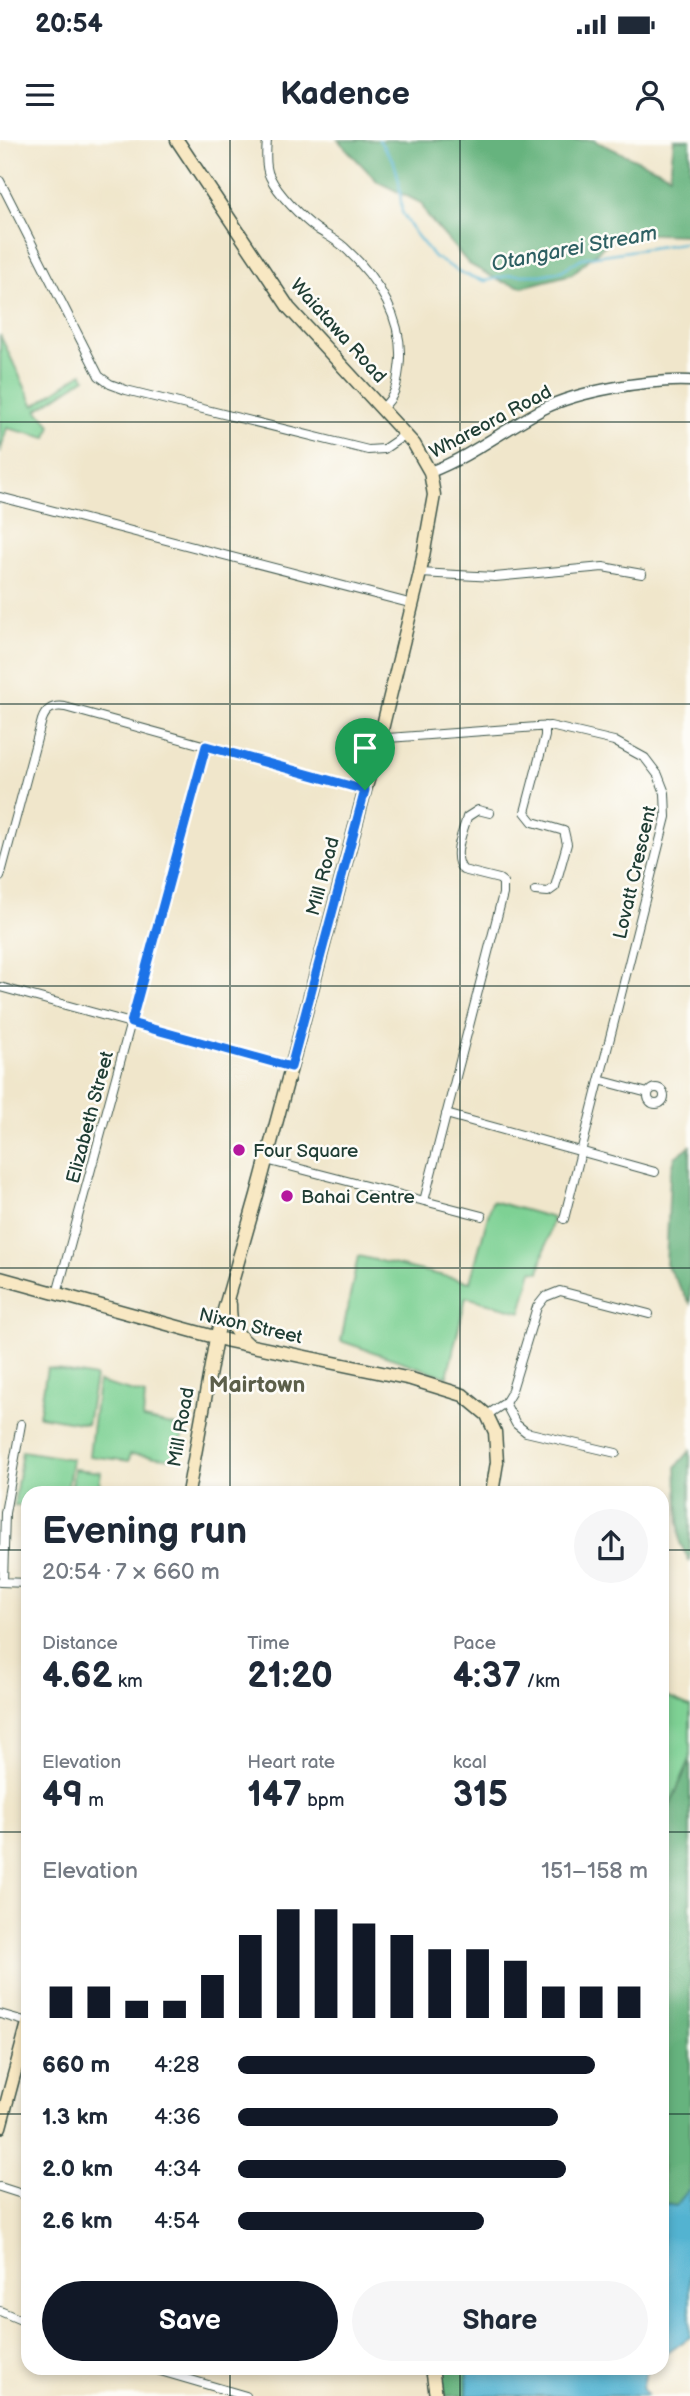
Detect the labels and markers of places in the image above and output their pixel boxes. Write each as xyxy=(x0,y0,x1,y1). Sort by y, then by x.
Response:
pin xyxy=(335,718,395,790)
place label: Four Square xyxy=(253,1140,358,1163)
marker: Four Square xyxy=(231,1142,247,1158)
place label: Bahai Centre xyxy=(301,1186,415,1209)
marker: Bahai Centre xyxy=(279,1188,295,1204)

